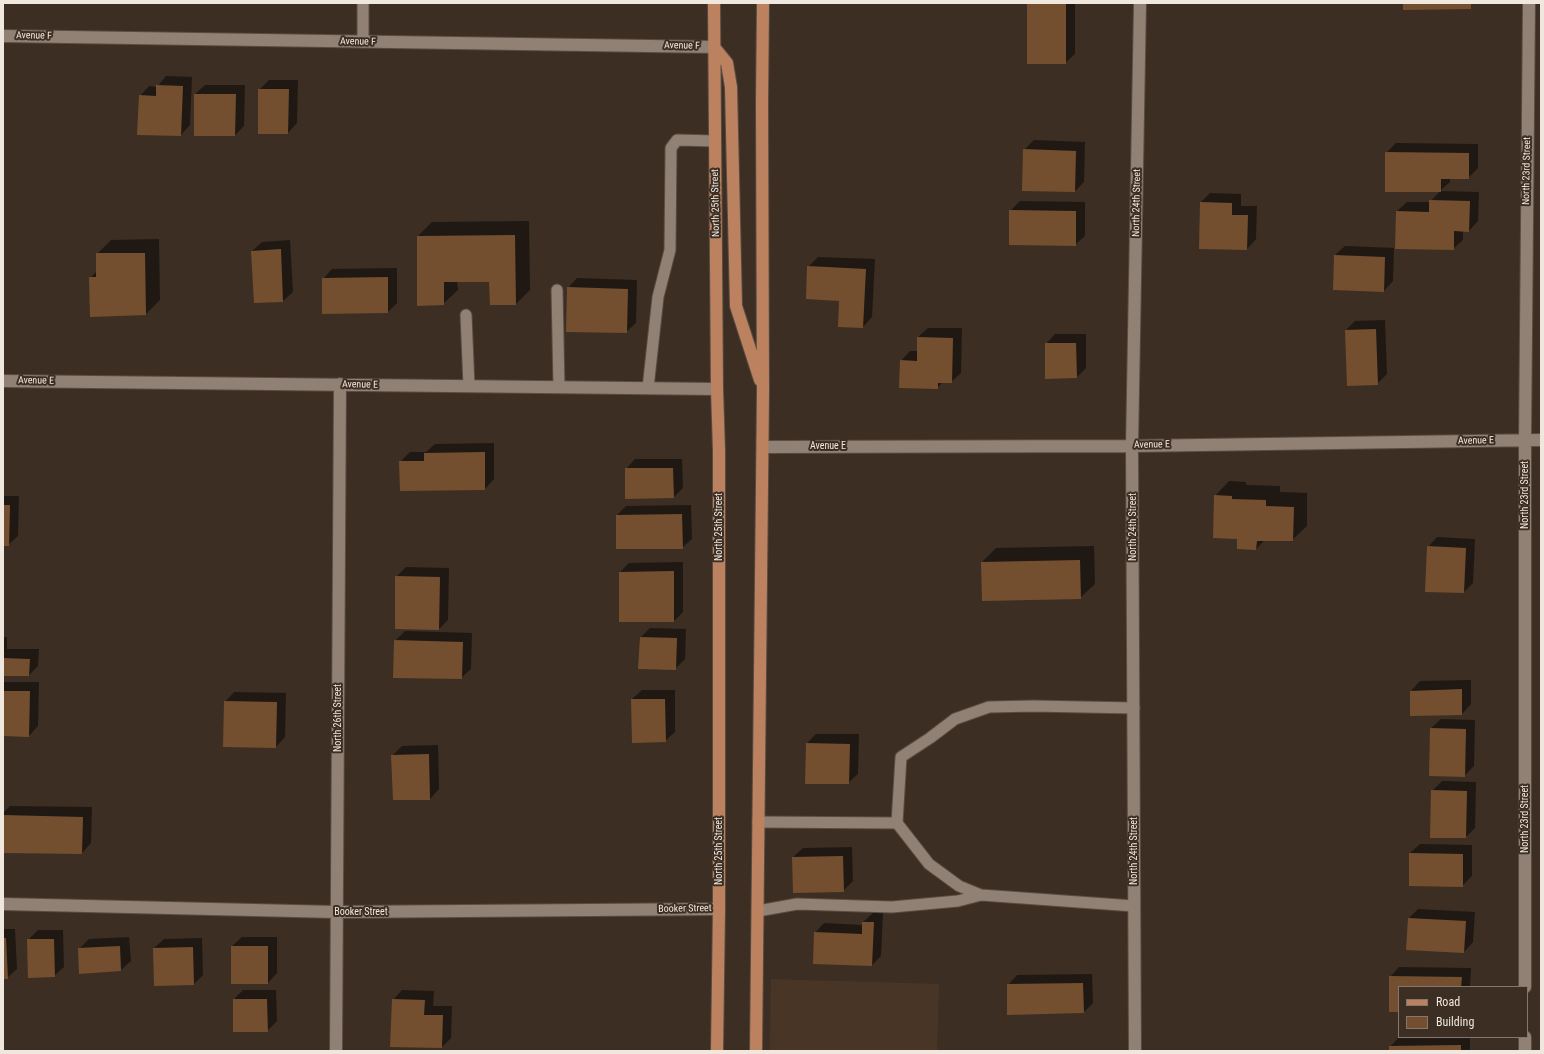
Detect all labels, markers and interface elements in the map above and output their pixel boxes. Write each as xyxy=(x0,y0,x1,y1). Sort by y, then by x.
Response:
street label: Avenue F xyxy=(16,30,52,42)
street label: Avenue F xyxy=(340,36,376,48)
street label: Avenue F xyxy=(664,40,700,52)
street label: North 23rd Street xyxy=(1520,137,1534,205)
street label: North 25th Street xyxy=(709,169,723,237)
street label: North 24th Street xyxy=(1130,169,1144,237)
street label: Avenue E xyxy=(18,375,54,387)
street label: Avenue E xyxy=(342,379,378,391)
street label: Avenue E xyxy=(1458,435,1494,447)
street label: Avenue E xyxy=(1134,439,1170,451)
street label: Avenue E xyxy=(810,440,846,452)
street label: North 23rd Street xyxy=(1519,461,1531,529)
street label: North 25th Street xyxy=(713,493,725,561)
street label: North 24th Street xyxy=(1127,493,1139,561)
street label: North 26th Street xyxy=(332,684,344,752)
street label: North 23rd Street xyxy=(1519,785,1531,853)
street label: North 25th Street xyxy=(713,817,725,885)
street label: North 24th Street xyxy=(1128,817,1140,885)
street label: Booker Street xyxy=(658,903,712,915)
street label: Booker Street xyxy=(334,906,388,918)
legend xyxy=(1398,986,1528,1038)
text: Road xyxy=(1436,995,1460,1009)
text: Building xyxy=(1436,1015,1474,1029)

